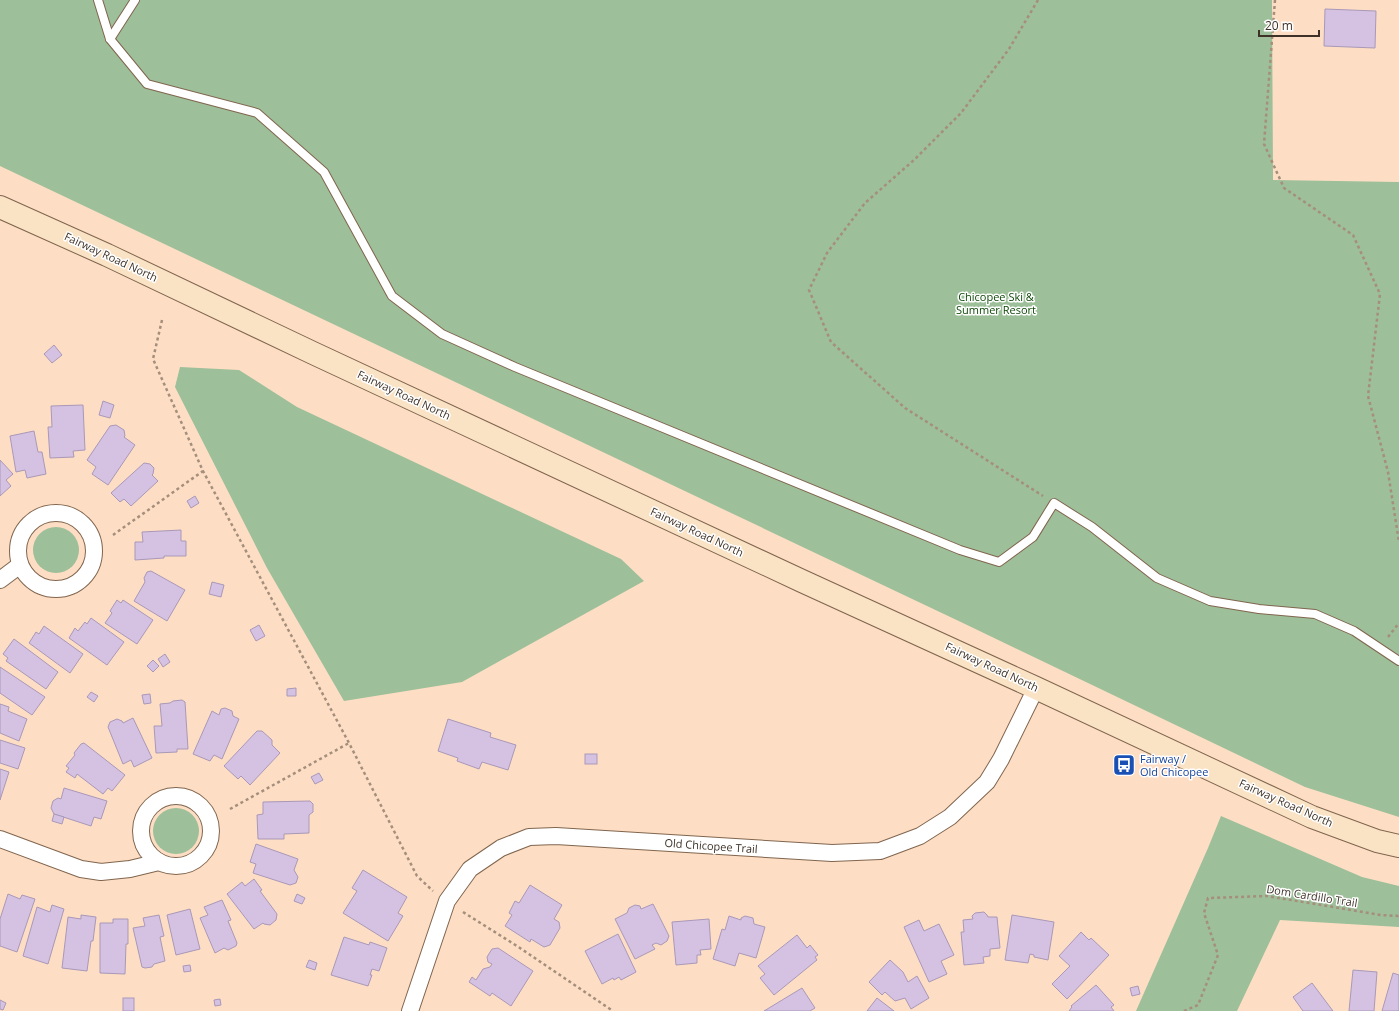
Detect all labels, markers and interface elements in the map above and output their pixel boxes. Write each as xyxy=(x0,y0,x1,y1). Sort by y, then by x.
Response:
scale bar xyxy=(1259,12,1319,38)
text: 20 m xyxy=(1265,17,1293,34)
street label: Fairway Road North xyxy=(62,228,160,285)
park label: Chicopee Ski & Summer Resort xyxy=(956,289,1036,317)
street label: Fairway Road North xyxy=(355,366,453,423)
street label: Fairway Road North xyxy=(648,503,746,560)
street label: Fairway Road North xyxy=(943,638,1041,695)
place label: Fairway / Old Chicopee xyxy=(1140,751,1208,779)
bus stop icon: Fairway / Old Chicopee xyxy=(1111,752,1137,778)
street label: Fairway Road North xyxy=(1237,775,1335,830)
street label: Old Chicopee Trail xyxy=(664,835,758,856)
street label: Dom Cardillo Trail xyxy=(1266,881,1359,910)

